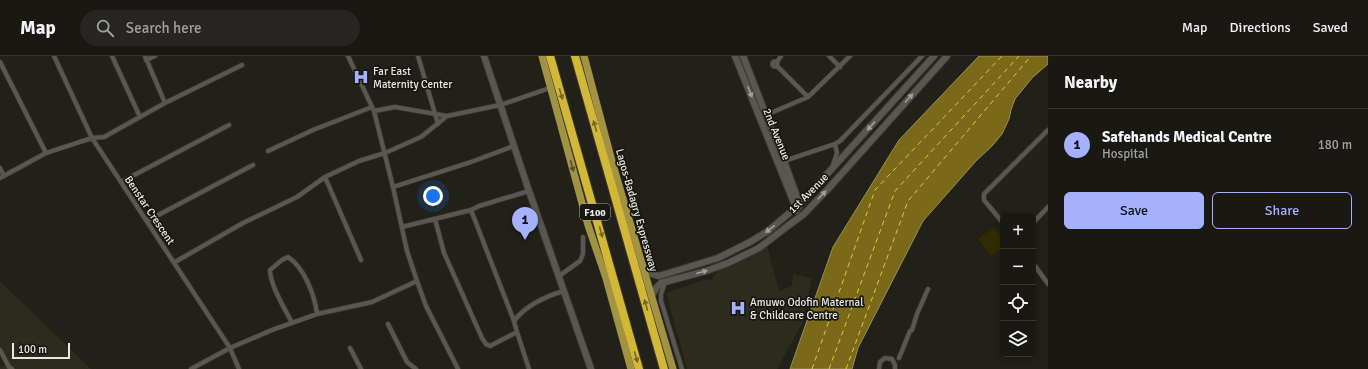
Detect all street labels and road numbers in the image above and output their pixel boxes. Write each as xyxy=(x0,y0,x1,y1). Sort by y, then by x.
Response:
street label: 2nd Avenue xyxy=(760,106,793,162)
street label: Lagos-Badagry Expressway xyxy=(613,147,661,274)
street label: 1st Avenue xyxy=(786,171,831,216)
street label: Benstar Crescent xyxy=(122,173,177,247)
road number: F100 xyxy=(580,204,610,220)

